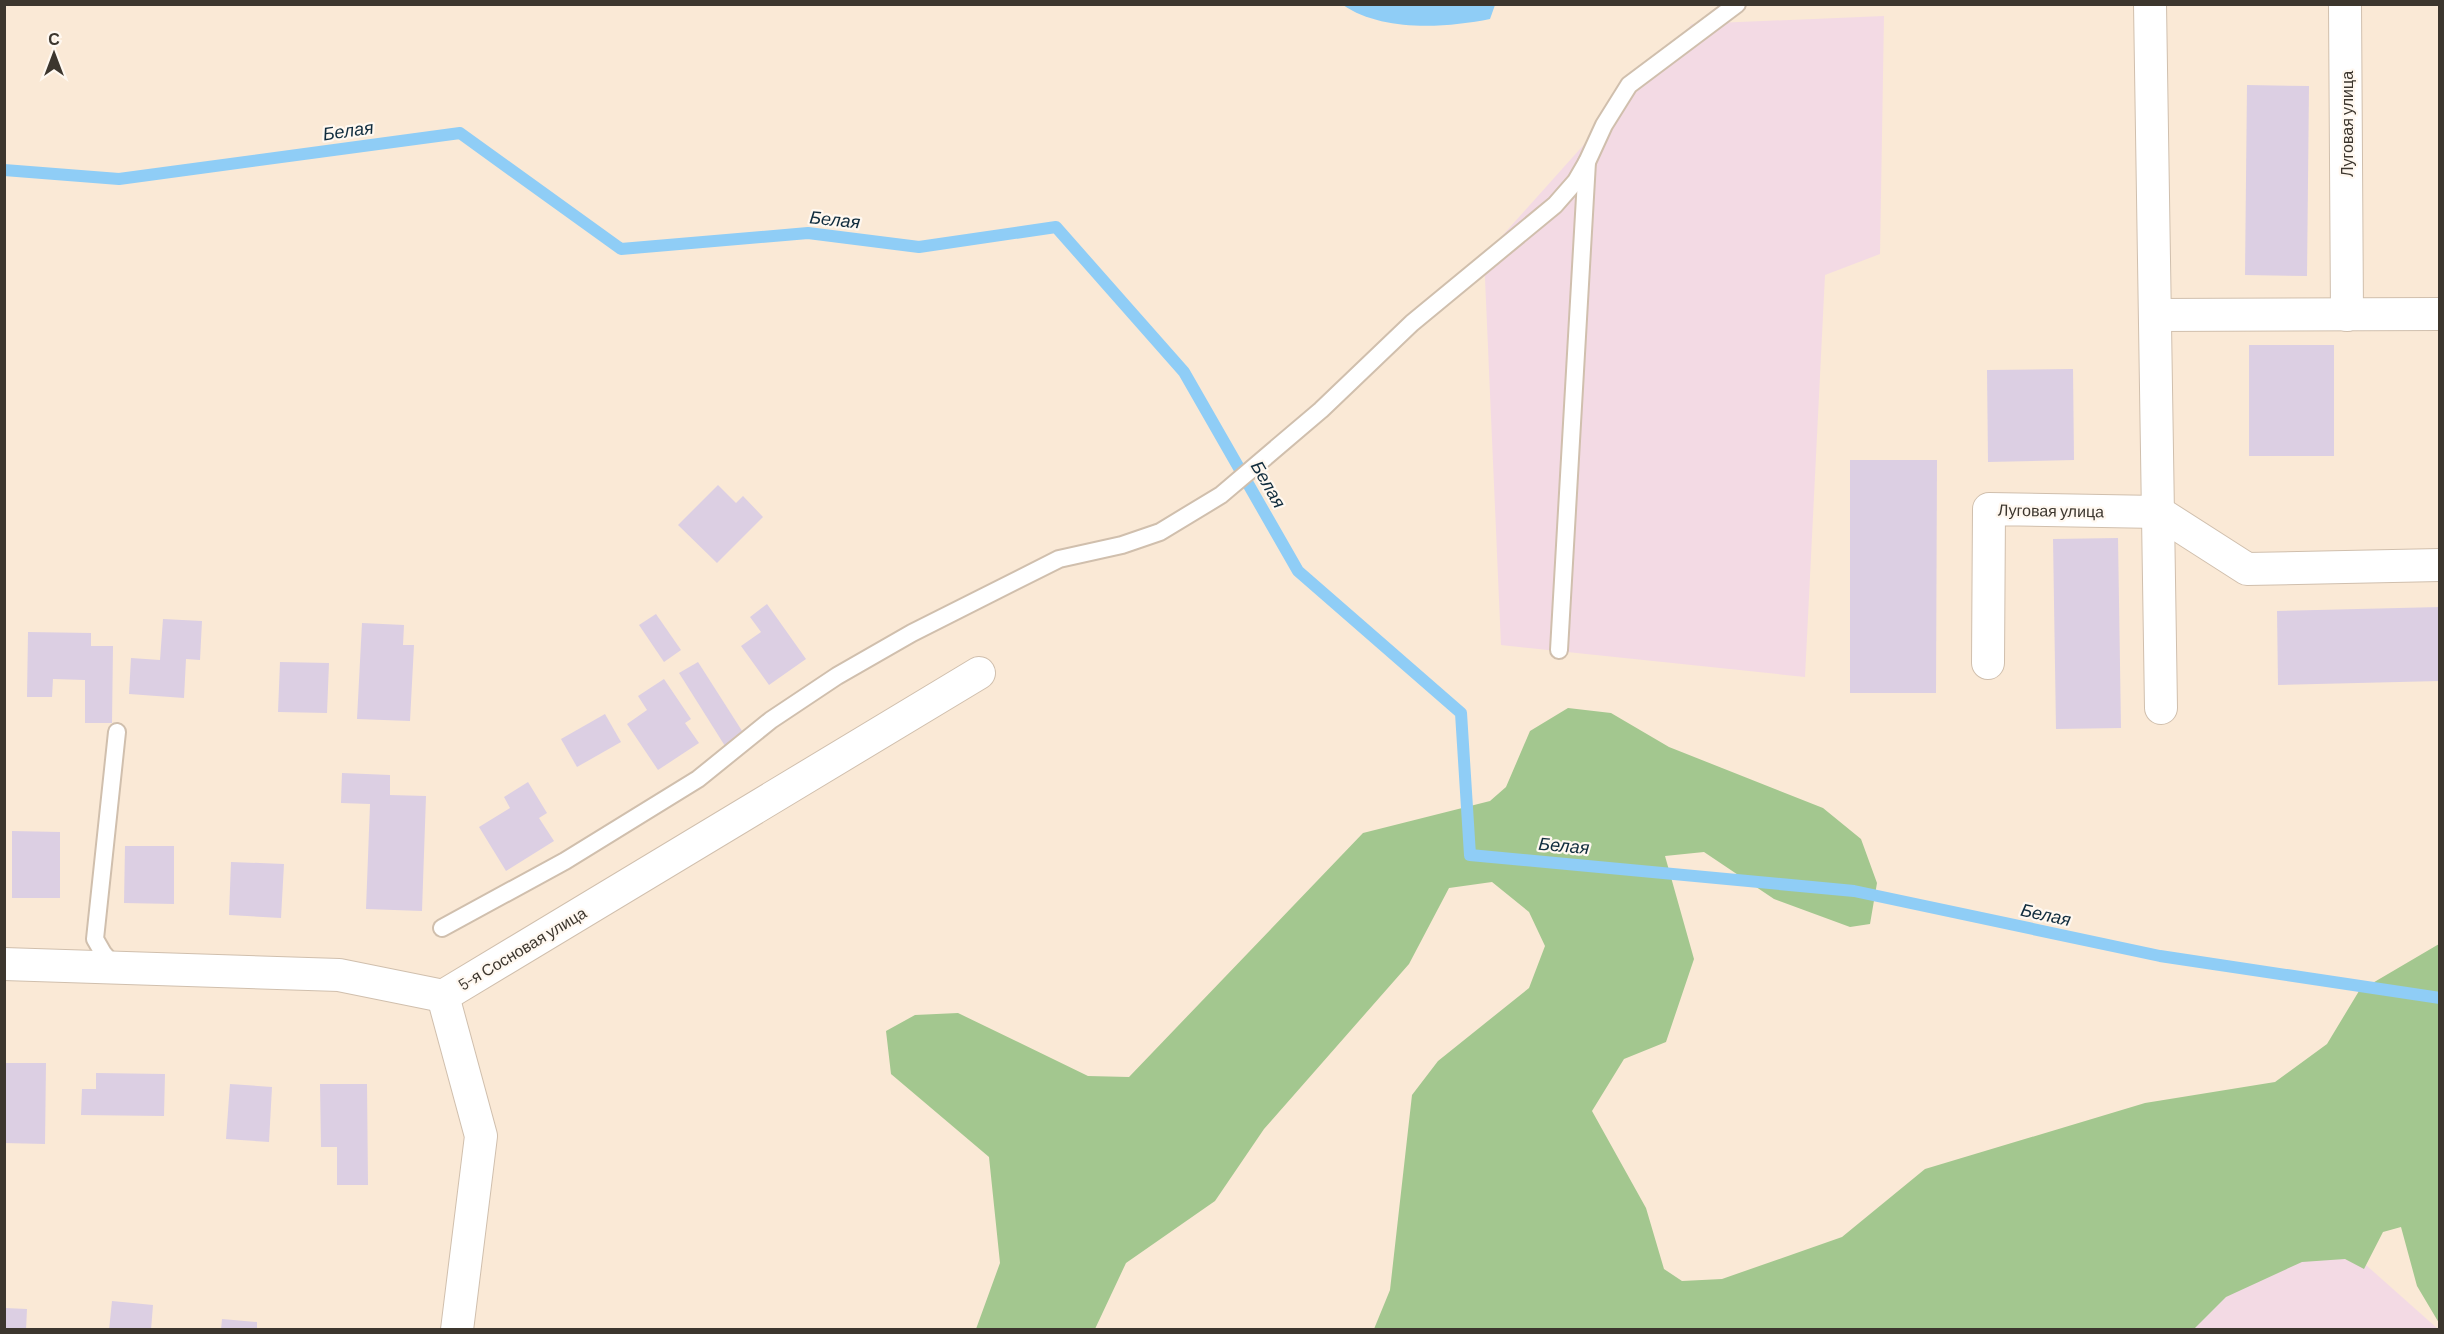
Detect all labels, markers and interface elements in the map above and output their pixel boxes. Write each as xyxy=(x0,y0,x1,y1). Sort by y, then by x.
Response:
north arrow xyxy=(24,24,84,84)
text: С xyxy=(48,29,60,48)
street label: Луговая улица xyxy=(2337,71,2356,177)
water label: Белая xyxy=(321,116,375,144)
water label: Белая xyxy=(809,205,862,233)
water label: Белая xyxy=(1247,456,1291,512)
street label: Луговая улица xyxy=(1998,500,2104,520)
water label: Белая xyxy=(1538,832,1591,858)
water label: Белая xyxy=(2019,898,2074,930)
street label: 5-я Сосновая улица xyxy=(455,902,589,994)

